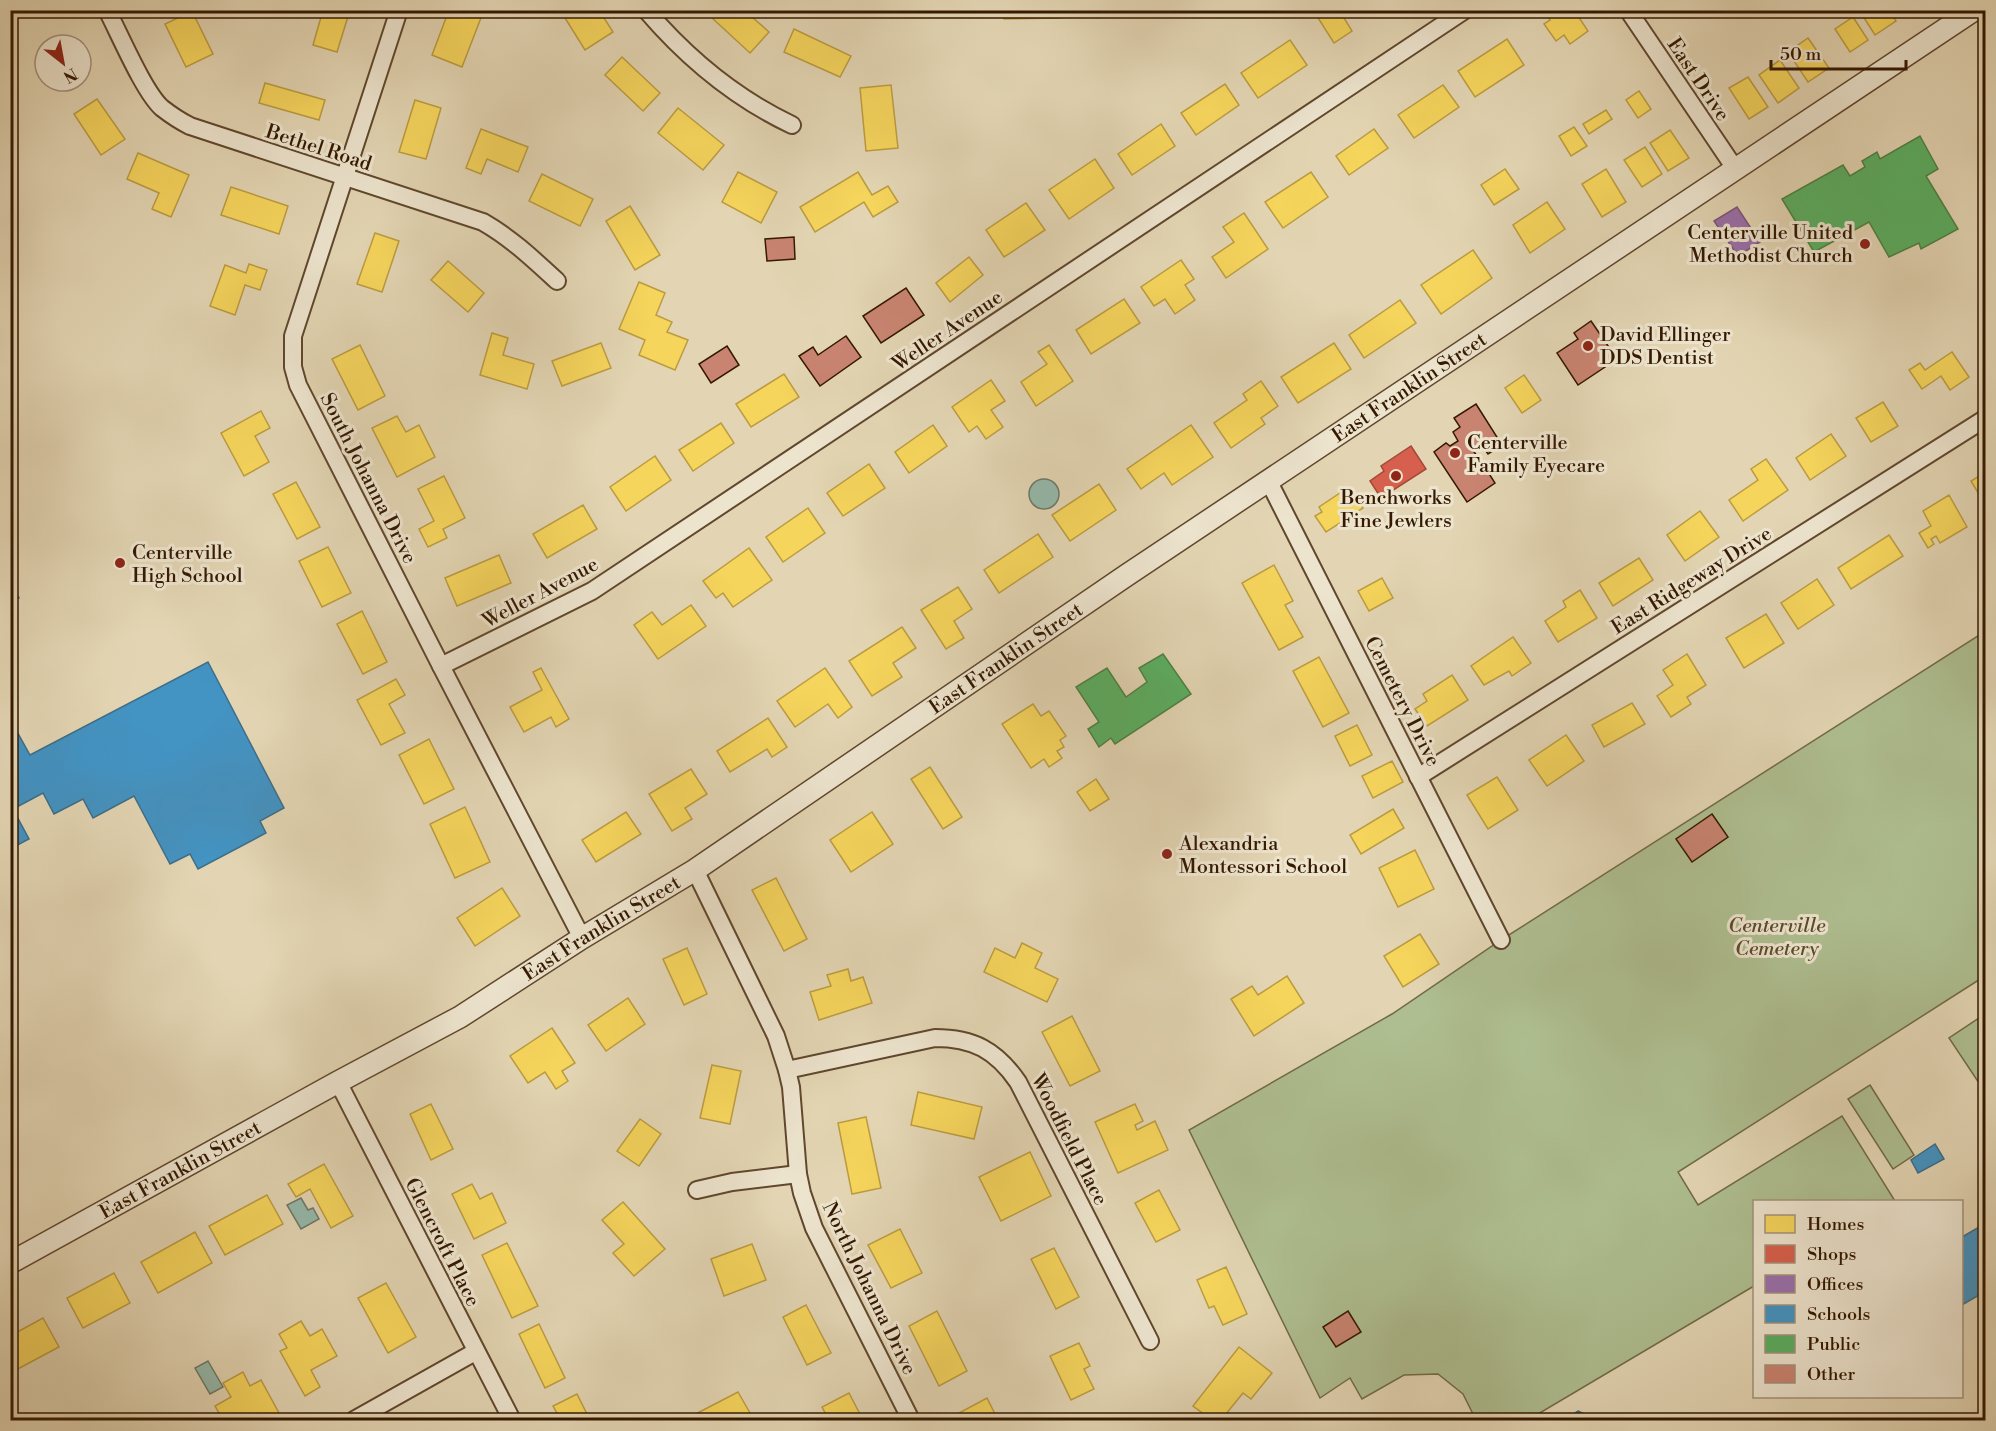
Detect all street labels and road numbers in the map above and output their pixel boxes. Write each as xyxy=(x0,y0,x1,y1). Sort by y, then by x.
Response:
street label: East Drive xyxy=(1661,33,1735,126)
street label: Bethel Road xyxy=(261,119,375,177)
street label: Weller Avenue xyxy=(887,285,1008,378)
street label: East Franklin Street xyxy=(1327,328,1492,449)
street label: South Johanna Drive xyxy=(314,389,422,568)
street label: East Ridgeway Drive xyxy=(1607,522,1777,641)
street label: Weller Avenue xyxy=(478,552,603,635)
street label: East Franklin Street xyxy=(924,598,1088,721)
street label: Cemetery Drive xyxy=(1358,632,1445,771)
street label: East Franklin Street xyxy=(518,871,685,987)
street label: Woodfield Place xyxy=(1024,1069,1113,1210)
street label: East Franklin Street xyxy=(95,1116,266,1225)
street label: Glencroft Place xyxy=(398,1174,485,1311)
street label: North Johanna Drive xyxy=(816,1198,921,1379)

